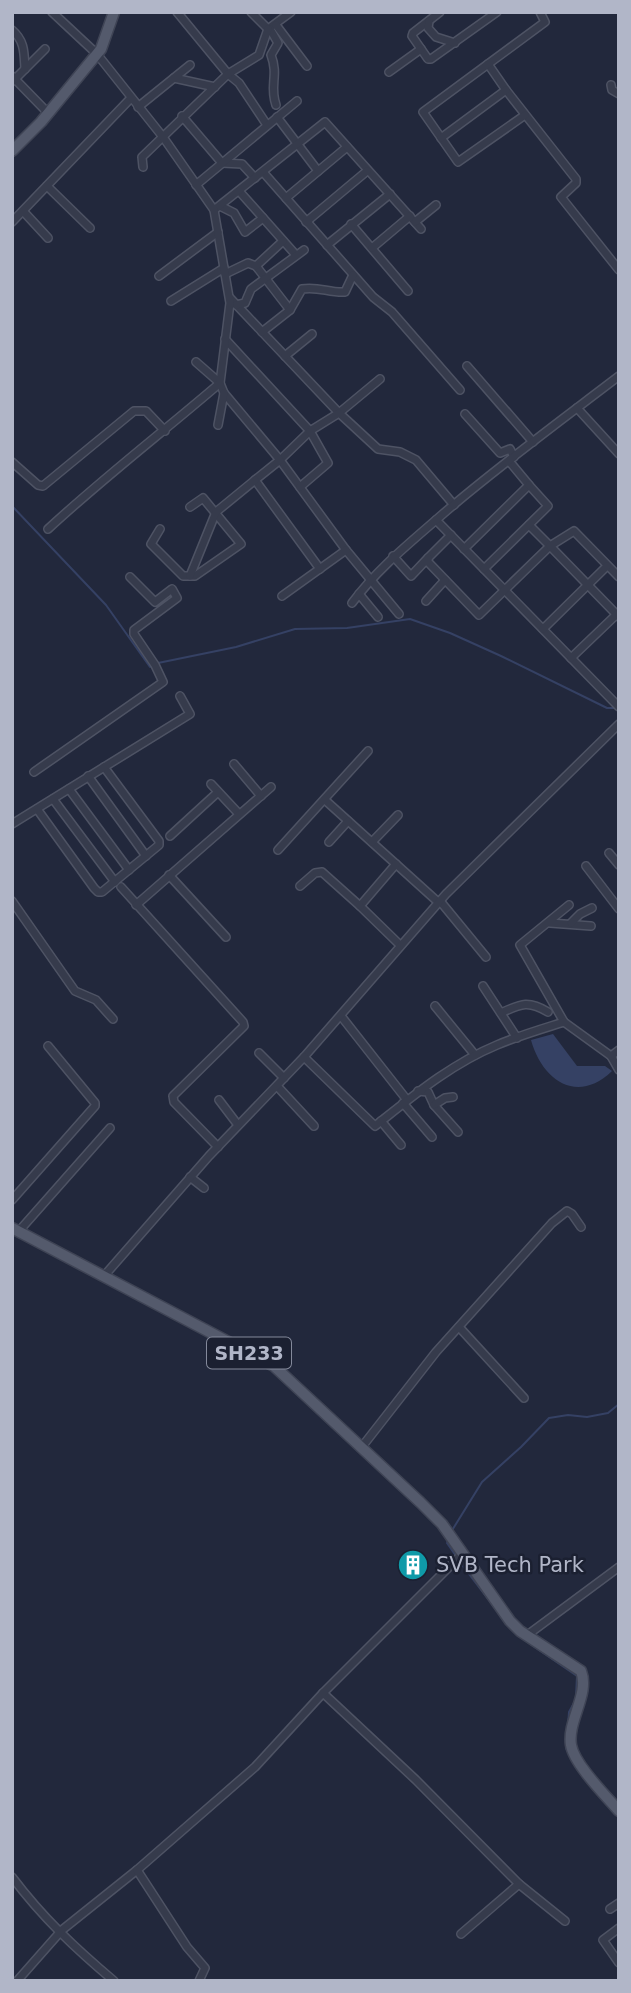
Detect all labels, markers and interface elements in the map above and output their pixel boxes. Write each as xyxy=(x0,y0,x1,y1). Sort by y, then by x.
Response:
road number: SH233 xyxy=(207,1338,291,1368)
building icon: SVB Tech Park xyxy=(396,1548,430,1582)
place label: SVB Tech Park xyxy=(436,1553,585,1577)

